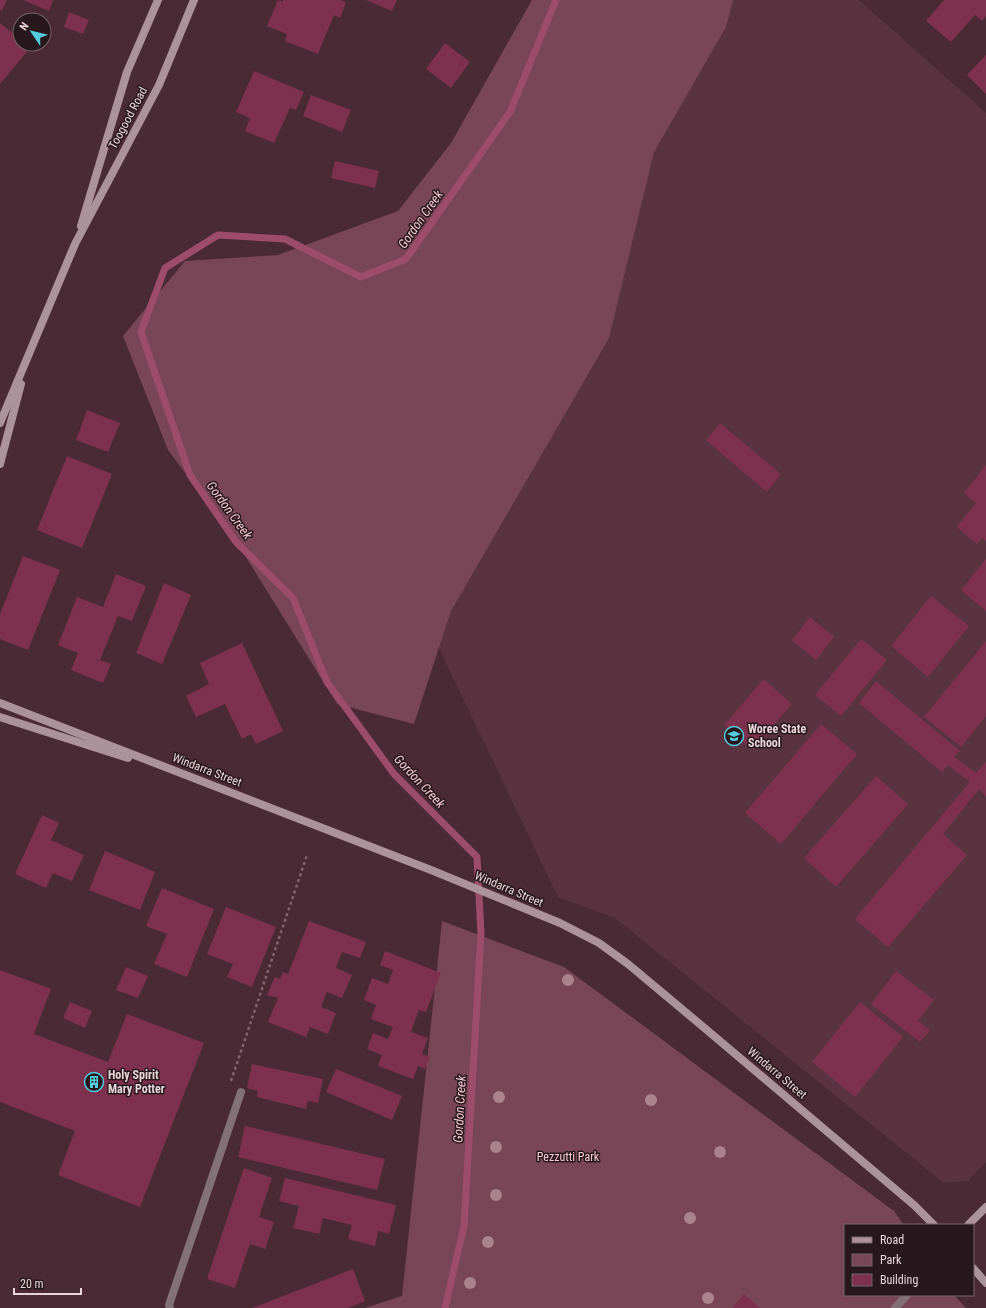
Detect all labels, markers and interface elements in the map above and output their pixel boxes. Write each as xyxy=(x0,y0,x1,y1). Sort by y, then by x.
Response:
north arrow xyxy=(12,12,52,52)
text: N xyxy=(17,20,32,33)
street label: Toogood Road xyxy=(106,84,150,152)
water label: Gordon Creek xyxy=(395,187,446,251)
water label: Gordon Creek xyxy=(204,479,256,542)
place label: Woree State School xyxy=(748,722,806,750)
school or university icon: Woree State School xyxy=(723,725,745,747)
street label: Windarra Street xyxy=(170,750,244,790)
water label: Gordon Creek xyxy=(391,752,448,811)
street label: Windarra Street xyxy=(473,868,546,910)
street label: Windarra Street xyxy=(744,1044,810,1102)
place label: Holy Spirit Mary Potter xyxy=(108,1068,165,1096)
building icon: Holy Spirit Mary Potter xyxy=(83,1071,105,1093)
water label: Gordon Creek xyxy=(450,1075,469,1143)
park label: Pezzutti Park xyxy=(537,1150,600,1164)
legend xyxy=(844,1224,974,1296)
text: Road xyxy=(880,1233,904,1247)
text: Park xyxy=(880,1253,902,1267)
scale bar xyxy=(14,1270,81,1296)
text: Building xyxy=(880,1273,918,1287)
text: 20 m xyxy=(20,1277,44,1291)

